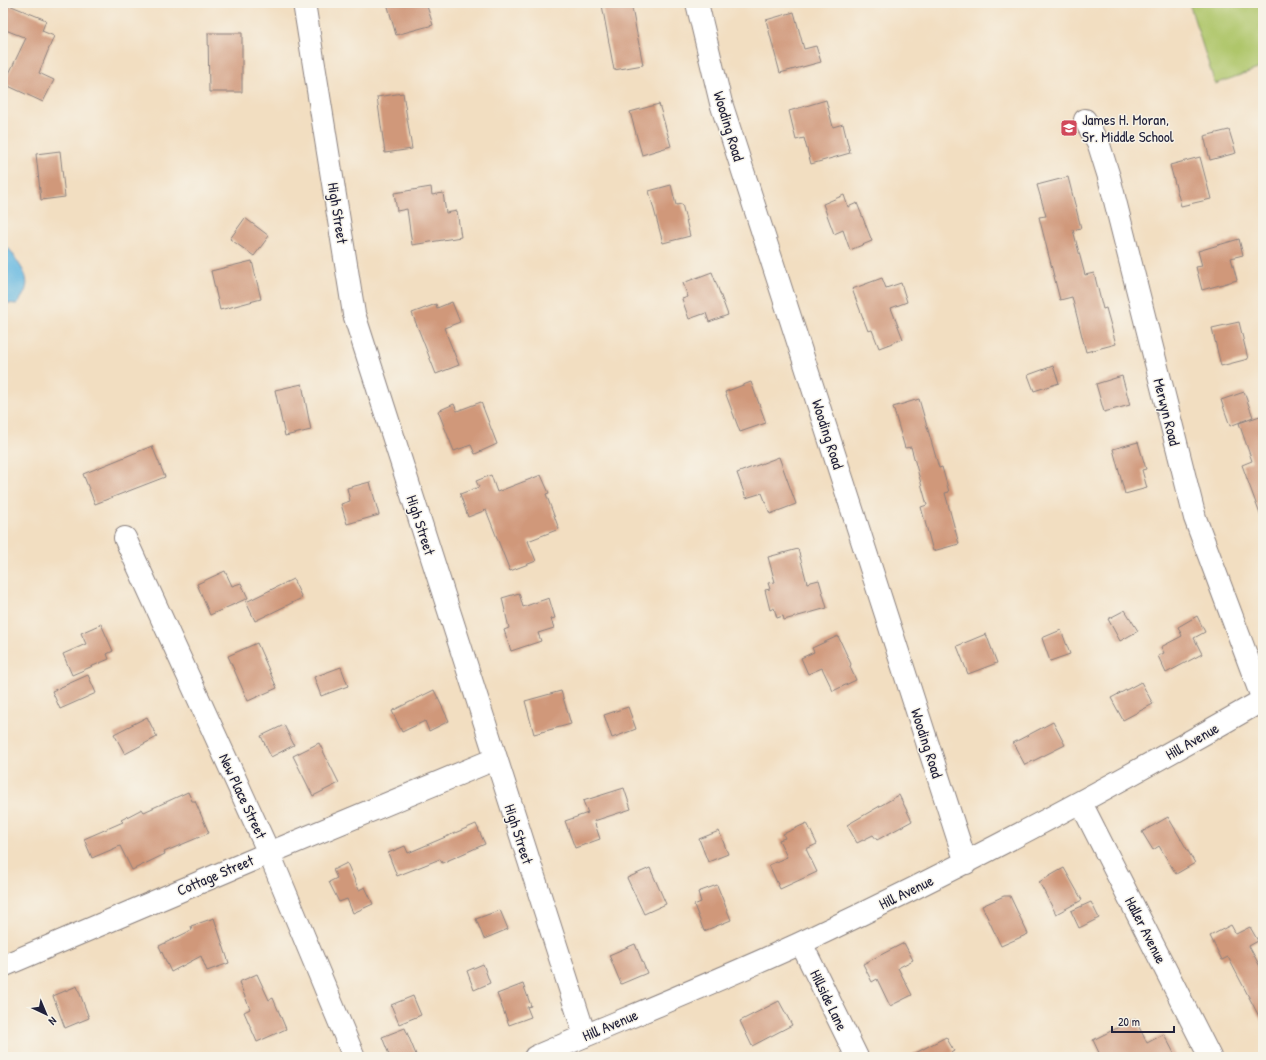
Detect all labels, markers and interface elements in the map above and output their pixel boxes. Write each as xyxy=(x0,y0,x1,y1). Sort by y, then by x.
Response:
street label: Wooding Road xyxy=(708,88,750,164)
place label: James H. Moran, Sr. Middle School xyxy=(1082,109,1174,147)
school or university icon: James H. Moran, Sr. Middle School xyxy=(1059,118,1079,138)
street label: High Street xyxy=(323,181,353,246)
street label: Merwyn Road xyxy=(1148,376,1186,448)
street label: Wooding Road xyxy=(807,397,849,472)
street label: High Street xyxy=(401,492,441,558)
street label: Wooding Road xyxy=(906,706,948,781)
street label: Hill Avenue xyxy=(1161,717,1223,765)
street label: New Place Street xyxy=(214,750,272,843)
street label: High Street xyxy=(499,801,539,867)
street label: Cottage Street xyxy=(173,849,257,901)
street label: Hill Avenue xyxy=(875,870,937,914)
street label: Haller Avenue xyxy=(1120,893,1172,967)
street label: Hillside Lane xyxy=(805,966,853,1034)
north arrow xyxy=(26,994,66,1034)
street label: Hill Avenue xyxy=(579,1004,641,1046)
scale bar xyxy=(1112,1008,1174,1034)
text: 20 m xyxy=(1118,1013,1140,1030)
text: N xyxy=(46,1014,60,1028)

